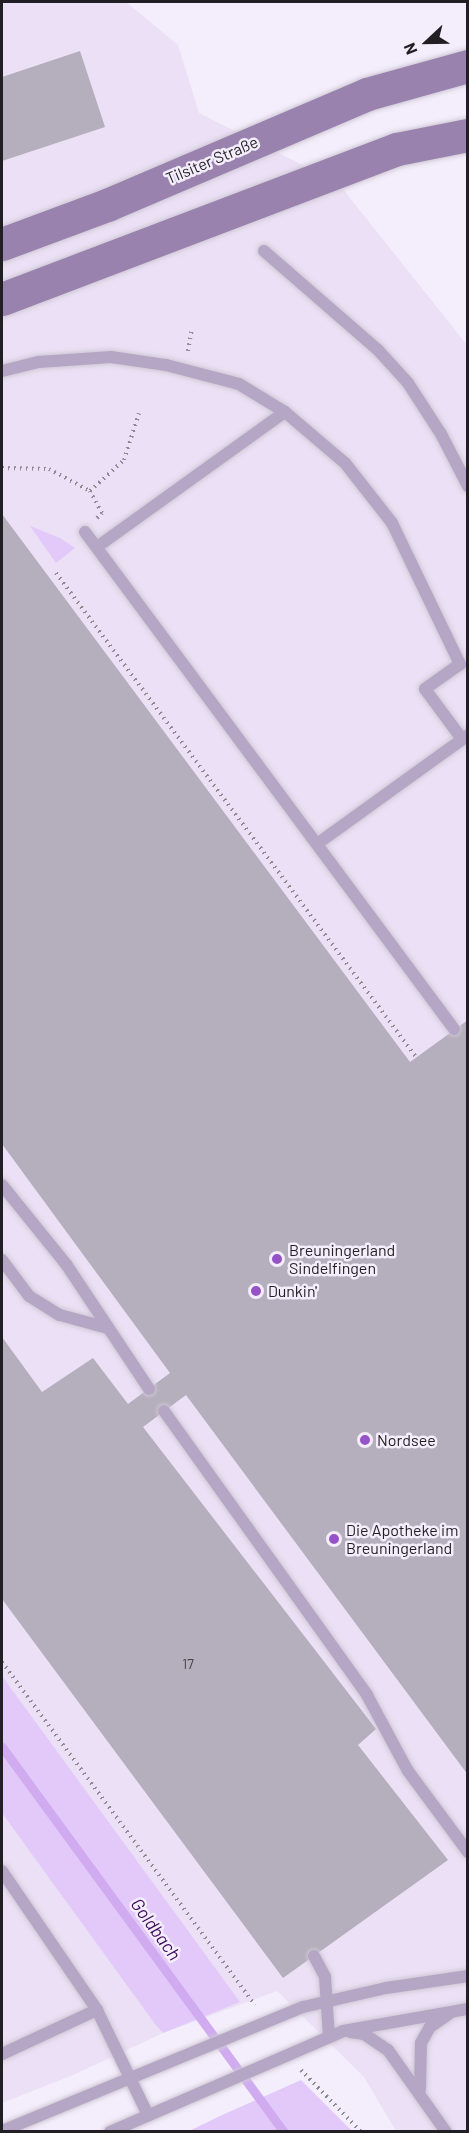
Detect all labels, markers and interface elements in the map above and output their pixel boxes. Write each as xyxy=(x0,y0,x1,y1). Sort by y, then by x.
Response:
north arrow xyxy=(397,12,457,72)
text: N xyxy=(399,40,421,57)
street label: Tilsiter Straße xyxy=(163,132,261,188)
place label: Breuningerland Sindelfingen xyxy=(289,1240,395,1278)
marker: Breuningerland Sindelfingen xyxy=(270,1252,284,1266)
place label: Dunkin' xyxy=(268,1281,317,1301)
marker: Dunkin' xyxy=(249,1284,263,1298)
place label: Nordsee xyxy=(377,1430,436,1450)
marker: Nordsee xyxy=(358,1433,372,1447)
place label: Die Apotheke im Breuningerland xyxy=(346,1520,458,1558)
marker: Die Apotheke im Breuningerland xyxy=(327,1532,341,1546)
house number: 17 xyxy=(182,1656,194,1672)
water label: Goldbach xyxy=(126,1894,186,1964)

